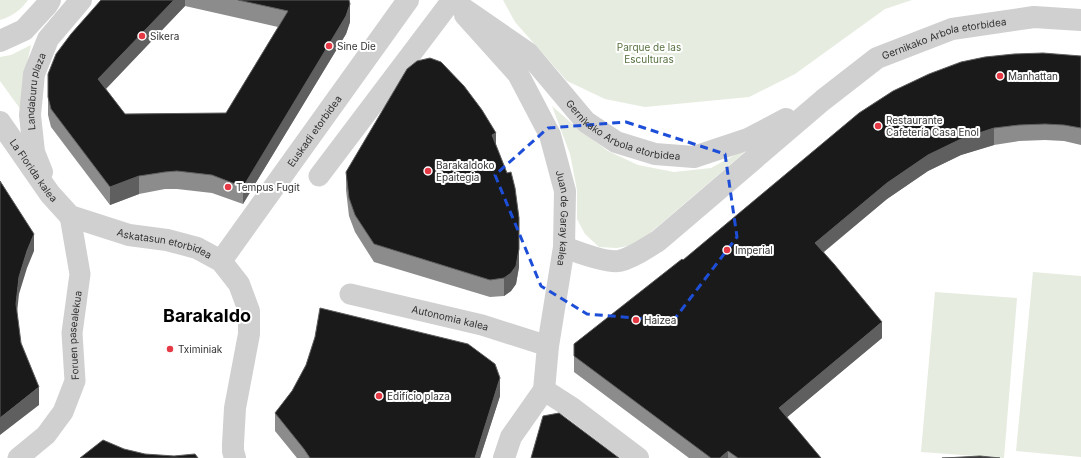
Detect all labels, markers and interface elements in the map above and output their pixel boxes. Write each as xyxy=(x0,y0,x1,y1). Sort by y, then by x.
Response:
street label: Gernikako Arbola etorbidea xyxy=(880,15,1007,62)
place label: Sikera xyxy=(150,30,179,42)
marker: Sikera xyxy=(137,31,147,41)
place label: Sine Die xyxy=(337,40,376,52)
marker: Sine Die xyxy=(324,41,334,51)
park label: Parque de las Esculturas xyxy=(617,41,681,65)
street label: Landaburu plaza xyxy=(24,51,48,131)
place label: Manhattan xyxy=(1008,70,1058,82)
marker: Manhattan xyxy=(995,71,1005,81)
street label: Euskadi etorbidea xyxy=(285,93,344,169)
street label: Gernikako Arbola etorbidea xyxy=(564,97,681,162)
place label: Restaurante Cafetería Casa Enol xyxy=(886,114,979,138)
marker: Restaurante Cafetería Casa Enol xyxy=(873,121,883,131)
street label: La Florida kalea xyxy=(7,136,60,204)
place label: Barakaldoko Epaitegia xyxy=(436,159,494,183)
marker: Barakaldoko Epaitegia xyxy=(423,166,433,176)
street label: Juan de Garay kalea xyxy=(554,169,571,267)
place label: Tempus Fugit xyxy=(236,181,300,193)
marker: Tempus Fugit xyxy=(223,182,233,192)
street label: Askatasun etorbidea xyxy=(116,226,214,261)
place label: Imperial xyxy=(735,244,773,256)
marker: Imperial xyxy=(722,245,732,255)
street label: Foruen pasealekua xyxy=(66,290,84,380)
street label: Autonomia kalea xyxy=(411,303,490,333)
district label: Barakaldo xyxy=(163,305,251,326)
place label: Haizea xyxy=(644,314,676,326)
marker: Haizea xyxy=(631,315,641,325)
place label: Tximiniak xyxy=(178,343,223,355)
marker: Tximiniak xyxy=(165,344,175,354)
place label: Edificio plaza xyxy=(387,390,450,402)
marker: Edificio plaza xyxy=(374,391,384,401)

